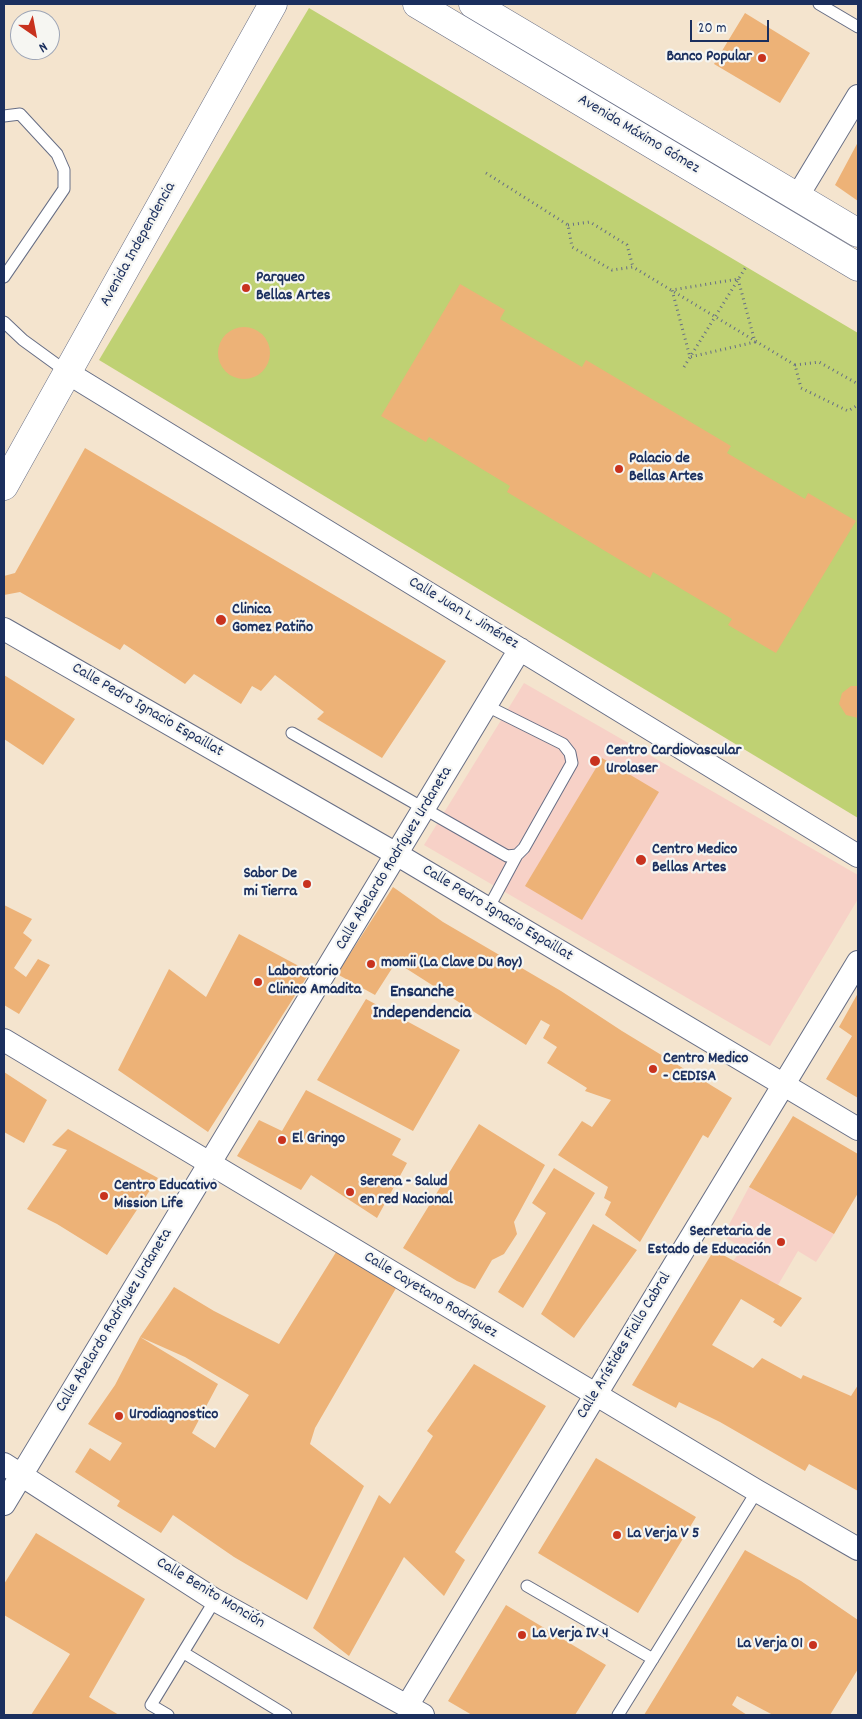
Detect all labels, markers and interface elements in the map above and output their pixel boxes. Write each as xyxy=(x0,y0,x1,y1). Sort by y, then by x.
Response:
north arrow xyxy=(10,10,60,60)
scale bar xyxy=(692,10,771,42)
text: 20 m xyxy=(698,18,726,40)
text: N xyxy=(34,36,51,57)
place label: Banco Popular xyxy=(666,48,752,68)
marker: Banco Popular xyxy=(756,52,768,64)
street label: Avenida Máximo Gómez xyxy=(574,91,702,179)
street label: Avenida Independencia xyxy=(97,180,181,310)
place label: Parqueo Bellas Artes xyxy=(256,269,330,307)
marker: Parqueo Bellas Artes xyxy=(240,282,252,294)
place label: Palacio de Bellas Artes xyxy=(629,450,703,488)
marker: Palacio de Bellas Artes xyxy=(613,463,625,475)
street label: Calle Juan L. Jiménez xyxy=(404,574,522,654)
place label: Clinica Gomez Patiño xyxy=(232,601,313,639)
marker: Clinica Gomez Patiño xyxy=(214,613,228,627)
street label: Calle Pedro Ignacio Espaillat xyxy=(68,660,226,762)
place label: Centro Cardiovascular Urolaser xyxy=(606,742,741,780)
marker: Centro Cardiovascular Urolaser xyxy=(588,754,602,768)
street label: Calle Abelardo Rodríguez Urdaneta xyxy=(333,764,457,954)
place label: Centro Medico Bellas Artes xyxy=(652,841,737,879)
marker: Centro Medico Bellas Artes xyxy=(634,853,648,867)
street label: Calle Pedro Ignacio Espaillat xyxy=(418,861,576,967)
place label: Sabor De mi Tierra xyxy=(243,865,297,903)
marker: Sabor De mi Tierra xyxy=(301,878,313,890)
place label: momii (La Clave Du Roy) xyxy=(381,954,522,974)
marker: momii (La Clave Du Roy) xyxy=(365,958,377,970)
place label: Laboratorio Clinico Amadita xyxy=(268,963,361,1001)
marker: Laboratorio Clinico Amadita xyxy=(252,976,264,988)
district label: Ensanche Independencia xyxy=(373,983,471,1026)
place label: Centro Medico - CEDISA xyxy=(663,1050,748,1088)
marker: Centro Medico - CEDISA xyxy=(647,1063,659,1075)
place label: El Gringo xyxy=(292,1130,345,1150)
marker: El Gringo xyxy=(276,1134,288,1146)
place label: Serena - Salud en red Nacional xyxy=(360,1173,453,1211)
place label: Centro Educativo Mission Life xyxy=(114,1177,217,1215)
marker: Serena - Salud en red Nacional xyxy=(344,1186,356,1198)
marker: Centro Educativo Mission Life xyxy=(98,1190,110,1202)
place label: Secretaria de Estado de Educación xyxy=(648,1223,771,1261)
street label: Calle Abelardo Rodríguez Urdaneta xyxy=(53,1226,177,1416)
marker: Secretaria de Estado de Educación xyxy=(775,1236,787,1248)
street label: Calle Cayetano Rodríguez xyxy=(360,1248,500,1344)
street label: Calle Arístides Fiallo Cabral xyxy=(574,1269,676,1423)
place label: Urodiagnostico xyxy=(129,1406,218,1426)
marker: Urodiagnostico xyxy=(113,1410,125,1422)
place label: La Verja V 5 xyxy=(627,1525,700,1545)
marker: La Verja V 5 xyxy=(611,1529,623,1541)
street label: Calle Benito Monción xyxy=(152,1554,268,1634)
place label: La Verja IV 4 xyxy=(532,1625,609,1645)
marker: La Verja IV 4 xyxy=(516,1629,528,1641)
place label: La Verja 01 xyxy=(737,1635,803,1655)
marker: La Verja 01 xyxy=(807,1639,819,1651)

